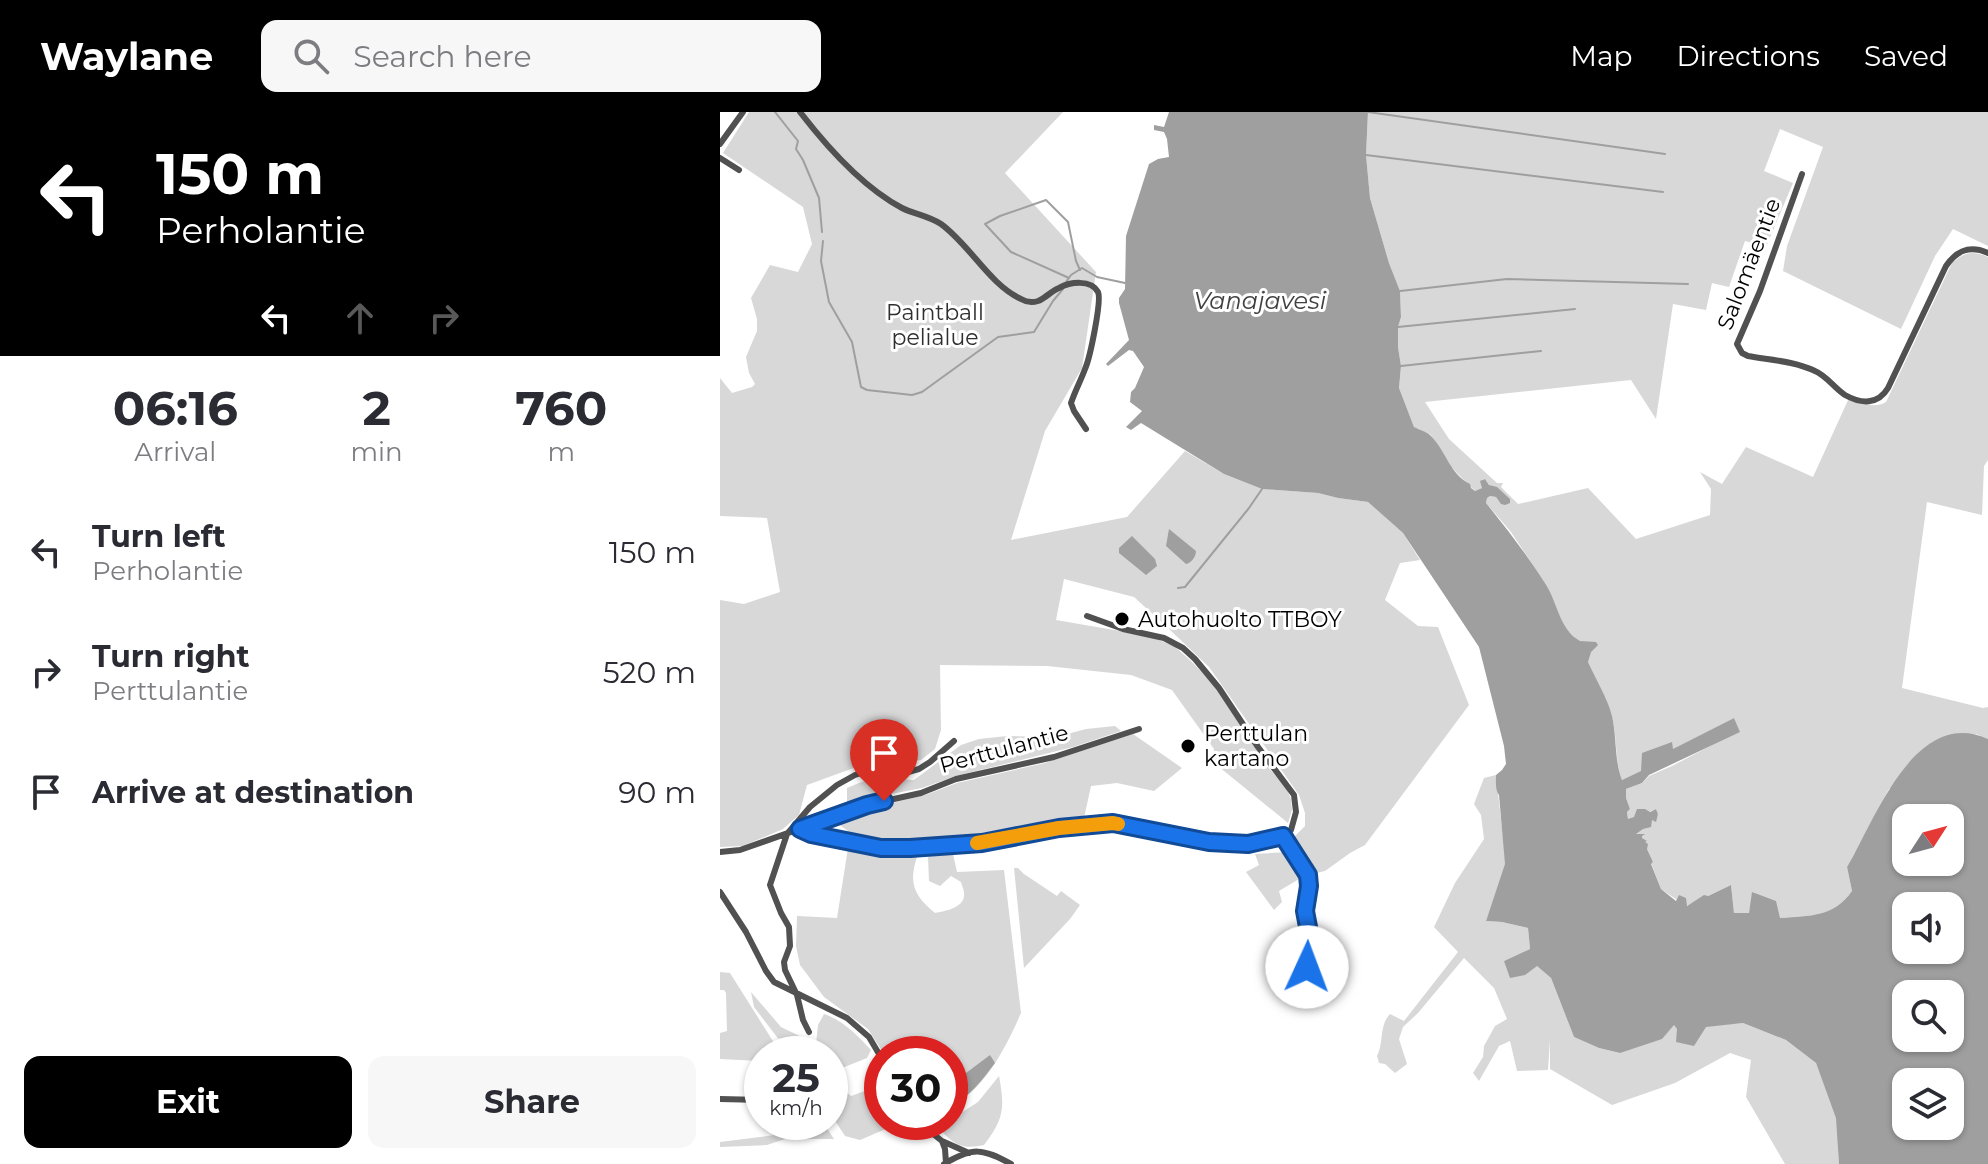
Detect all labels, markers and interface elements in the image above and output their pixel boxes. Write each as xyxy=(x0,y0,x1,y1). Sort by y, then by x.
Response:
search box xyxy=(261,20,821,92)
text: Waylane xyxy=(40,33,213,80)
icon: search xyxy=(289,34,333,78)
text: Search here xyxy=(353,38,532,75)
text: Map xyxy=(1570,39,1632,73)
text: Directions xyxy=(1676,39,1820,73)
text: Saved xyxy=(1864,39,1948,73)
text: 150 m xyxy=(156,140,324,208)
icon: left xyxy=(24,144,128,248)
street label: Salomäentie xyxy=(1712,194,1786,334)
text: Perholantie xyxy=(156,208,366,252)
water label: Vanajavesi xyxy=(1194,286,1327,315)
icon: left xyxy=(254,296,298,340)
icon: ahead xyxy=(338,296,382,340)
icon: right xyxy=(422,296,466,340)
park label: Paintball pelialue xyxy=(886,299,984,351)
text: 06:16 xyxy=(113,379,238,437)
text: 2 xyxy=(362,379,391,437)
text: 760 xyxy=(515,379,607,437)
text: Arrival xyxy=(134,436,216,468)
text: min xyxy=(350,436,403,468)
text: m xyxy=(548,436,575,468)
text: Turn left xyxy=(92,518,225,555)
icon: left xyxy=(24,530,68,574)
text: 150 m xyxy=(609,534,696,571)
text: Perholantie xyxy=(92,555,243,587)
place label: Autohuolto TTBOY xyxy=(1138,606,1342,633)
marker: Autohuolto TTBOY xyxy=(1113,610,1131,628)
text: Turn right xyxy=(92,638,249,675)
icon: right xyxy=(24,650,68,694)
text: 520 m xyxy=(603,654,696,691)
text: Perttulantie xyxy=(92,675,248,707)
pin xyxy=(850,719,918,801)
street label: Perttulantie xyxy=(937,719,1071,779)
place label: Perttulan kartano xyxy=(1204,720,1308,772)
icon: arrive xyxy=(862,731,906,775)
marker: Perttulan kartano xyxy=(1179,737,1197,755)
icon: arrive xyxy=(24,770,68,814)
text: Arrive at destination xyxy=(92,774,414,811)
text: 90 m xyxy=(618,774,696,811)
north arrow xyxy=(1892,804,1964,876)
map controls xyxy=(1892,804,1964,1140)
button: sound xyxy=(1892,892,1964,964)
position arrow xyxy=(1265,925,1349,1009)
button: search xyxy=(1892,980,1964,1052)
speed limit sign: 30 xyxy=(864,1036,968,1140)
text: 25 xyxy=(772,1053,820,1102)
button: Exit xyxy=(24,1056,352,1148)
button: Share xyxy=(368,1056,696,1148)
button: layers xyxy=(1892,1068,1964,1140)
text: km/h xyxy=(769,1096,823,1120)

